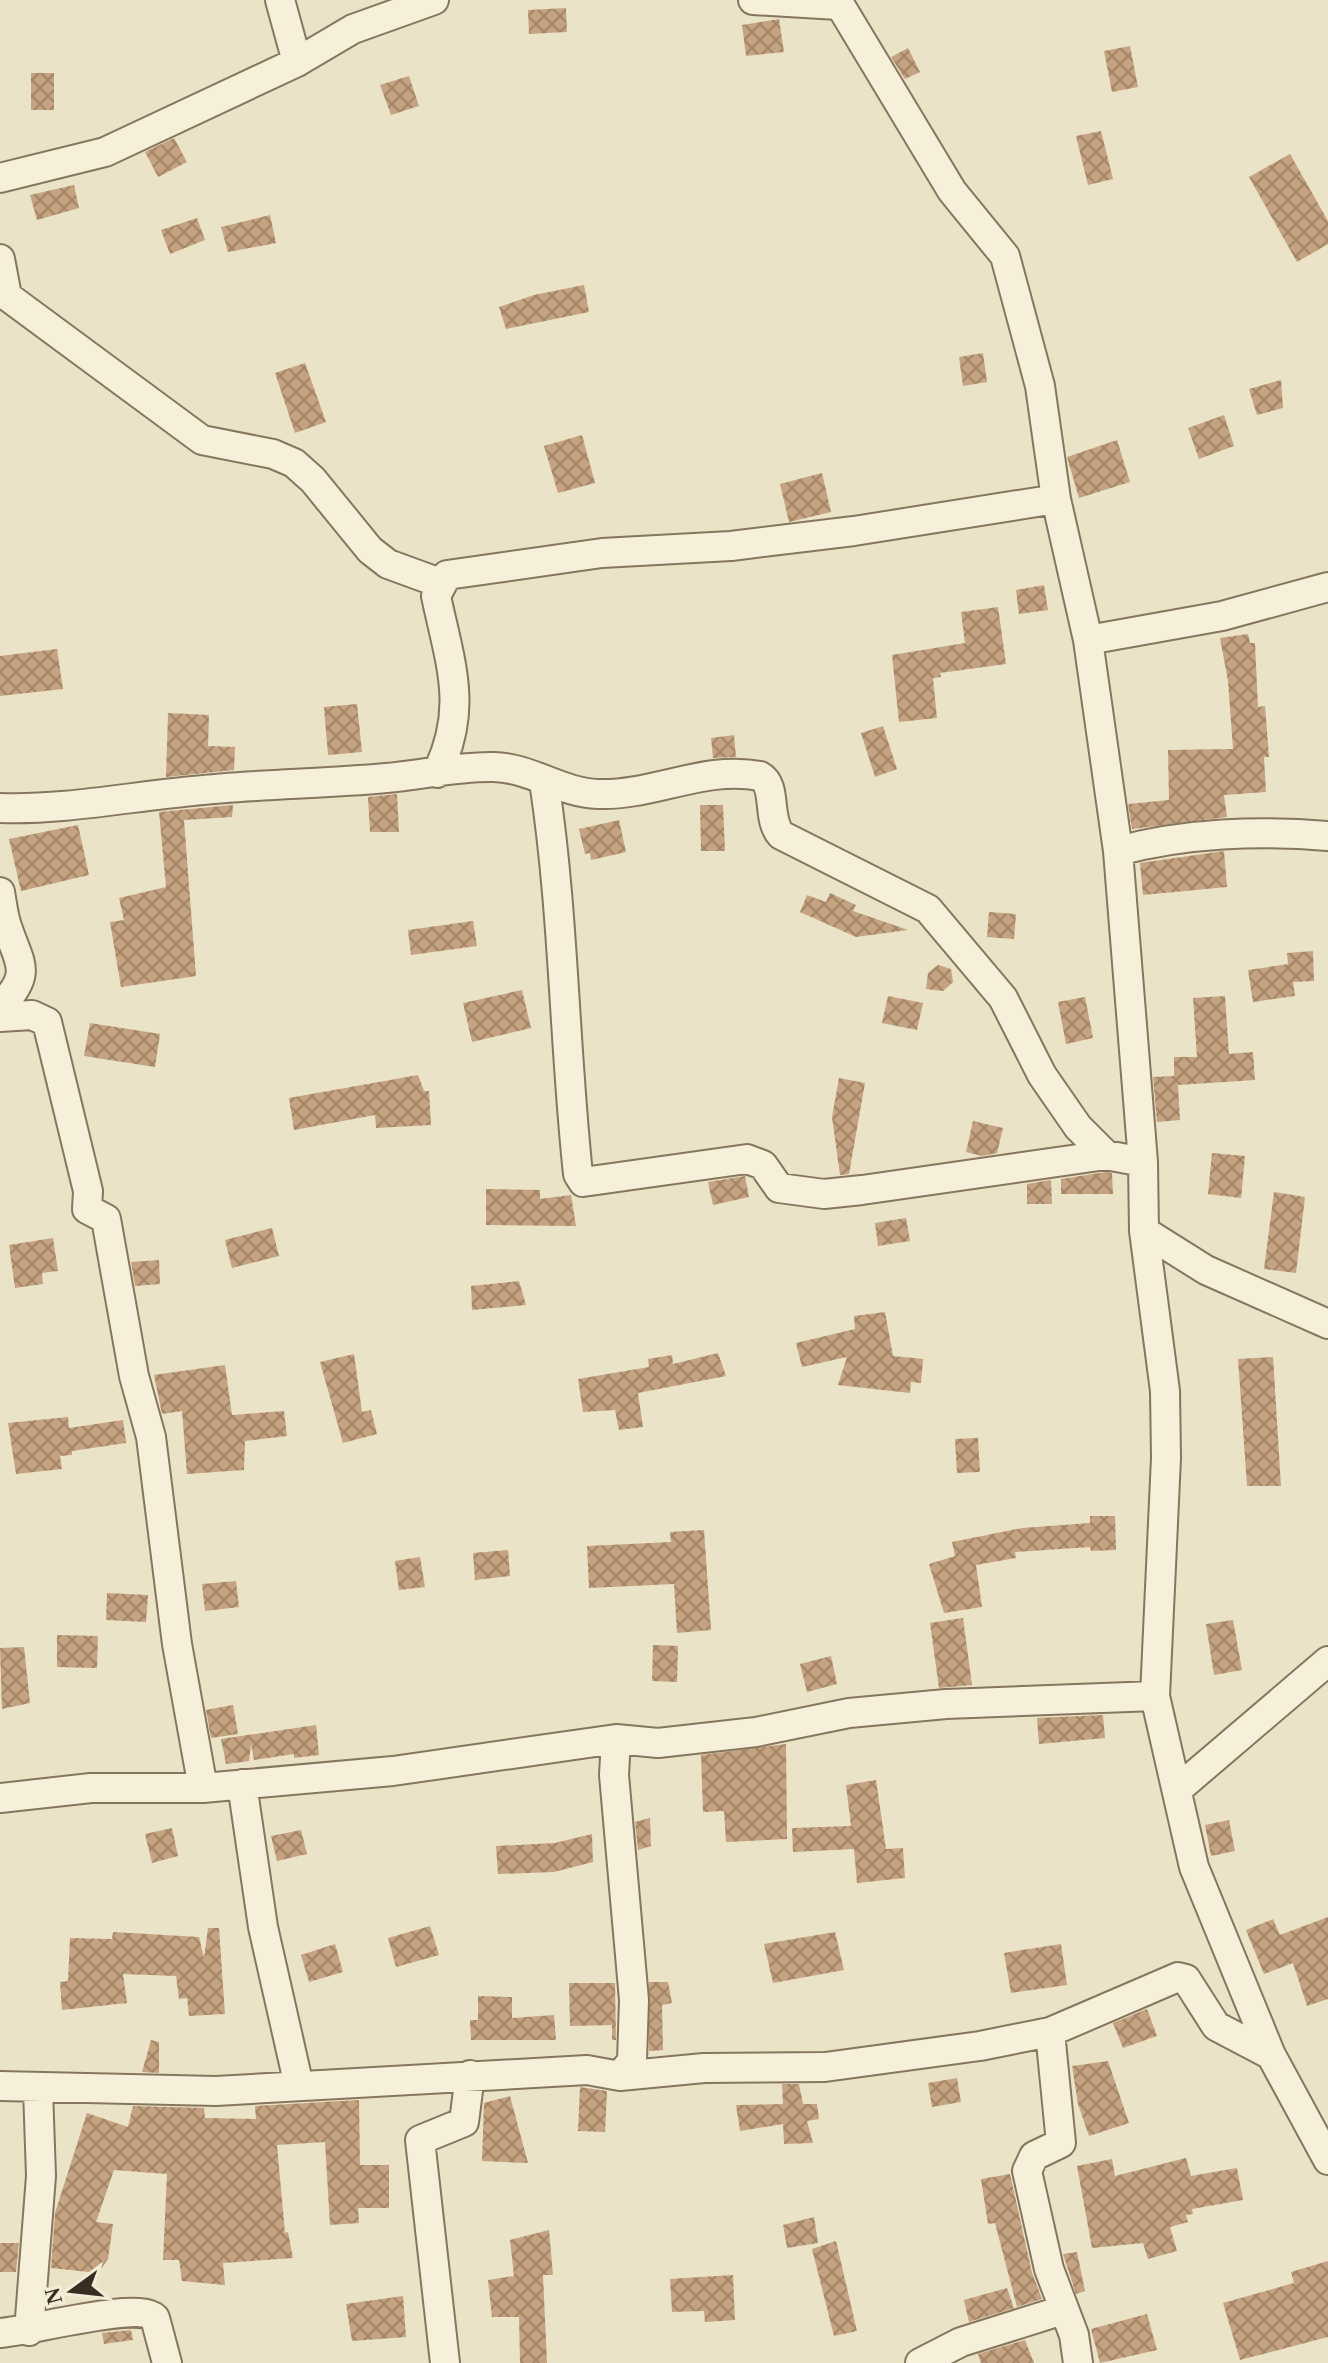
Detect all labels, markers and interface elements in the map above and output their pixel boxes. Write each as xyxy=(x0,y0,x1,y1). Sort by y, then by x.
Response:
north arrow xyxy=(32,2251,112,2331)
text: N xyxy=(39,2285,67,2307)

